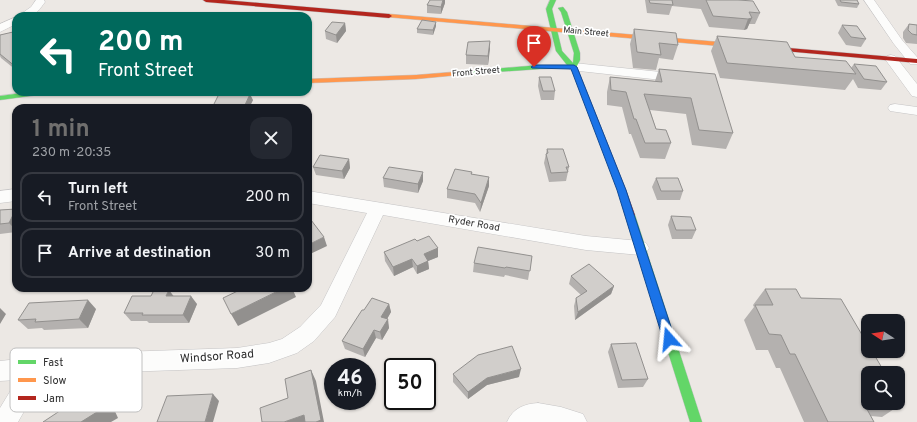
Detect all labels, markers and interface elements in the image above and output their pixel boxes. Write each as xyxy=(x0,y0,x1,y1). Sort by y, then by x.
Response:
text: 200 m xyxy=(98,25,184,61)
street label: Main Street xyxy=(563,25,609,39)
pin xyxy=(517,26,551,67)
icon: left xyxy=(32,28,84,80)
icon: arrive xyxy=(523,32,545,54)
text: Front Street xyxy=(98,60,194,83)
street label: Front Street xyxy=(452,64,500,80)
text: 1 min xyxy=(32,115,90,145)
button: close xyxy=(250,117,292,159)
text: 230 m · 20:35 xyxy=(32,145,111,161)
text: Turn left xyxy=(68,180,128,199)
icon: left xyxy=(34,186,56,208)
text: 200 m xyxy=(245,188,290,207)
text: Front Street xyxy=(68,199,137,215)
street label: Ryder Road xyxy=(447,213,501,235)
icon: arrive xyxy=(34,242,56,264)
text: Arrive at destination xyxy=(68,244,211,263)
text: 30 m xyxy=(255,244,290,263)
north arrow xyxy=(861,314,905,358)
map controls xyxy=(861,314,905,410)
position arrow xyxy=(648,318,690,360)
street label: Windsor Road xyxy=(179,346,255,368)
legend xyxy=(10,348,142,412)
text: Fast xyxy=(43,356,63,370)
speed limit sign: 50 xyxy=(384,358,436,410)
text: 46 xyxy=(337,366,363,392)
button: search xyxy=(861,366,905,410)
text: Slow xyxy=(43,374,66,388)
text: km/h xyxy=(338,387,362,400)
text: Jam xyxy=(43,392,64,406)

